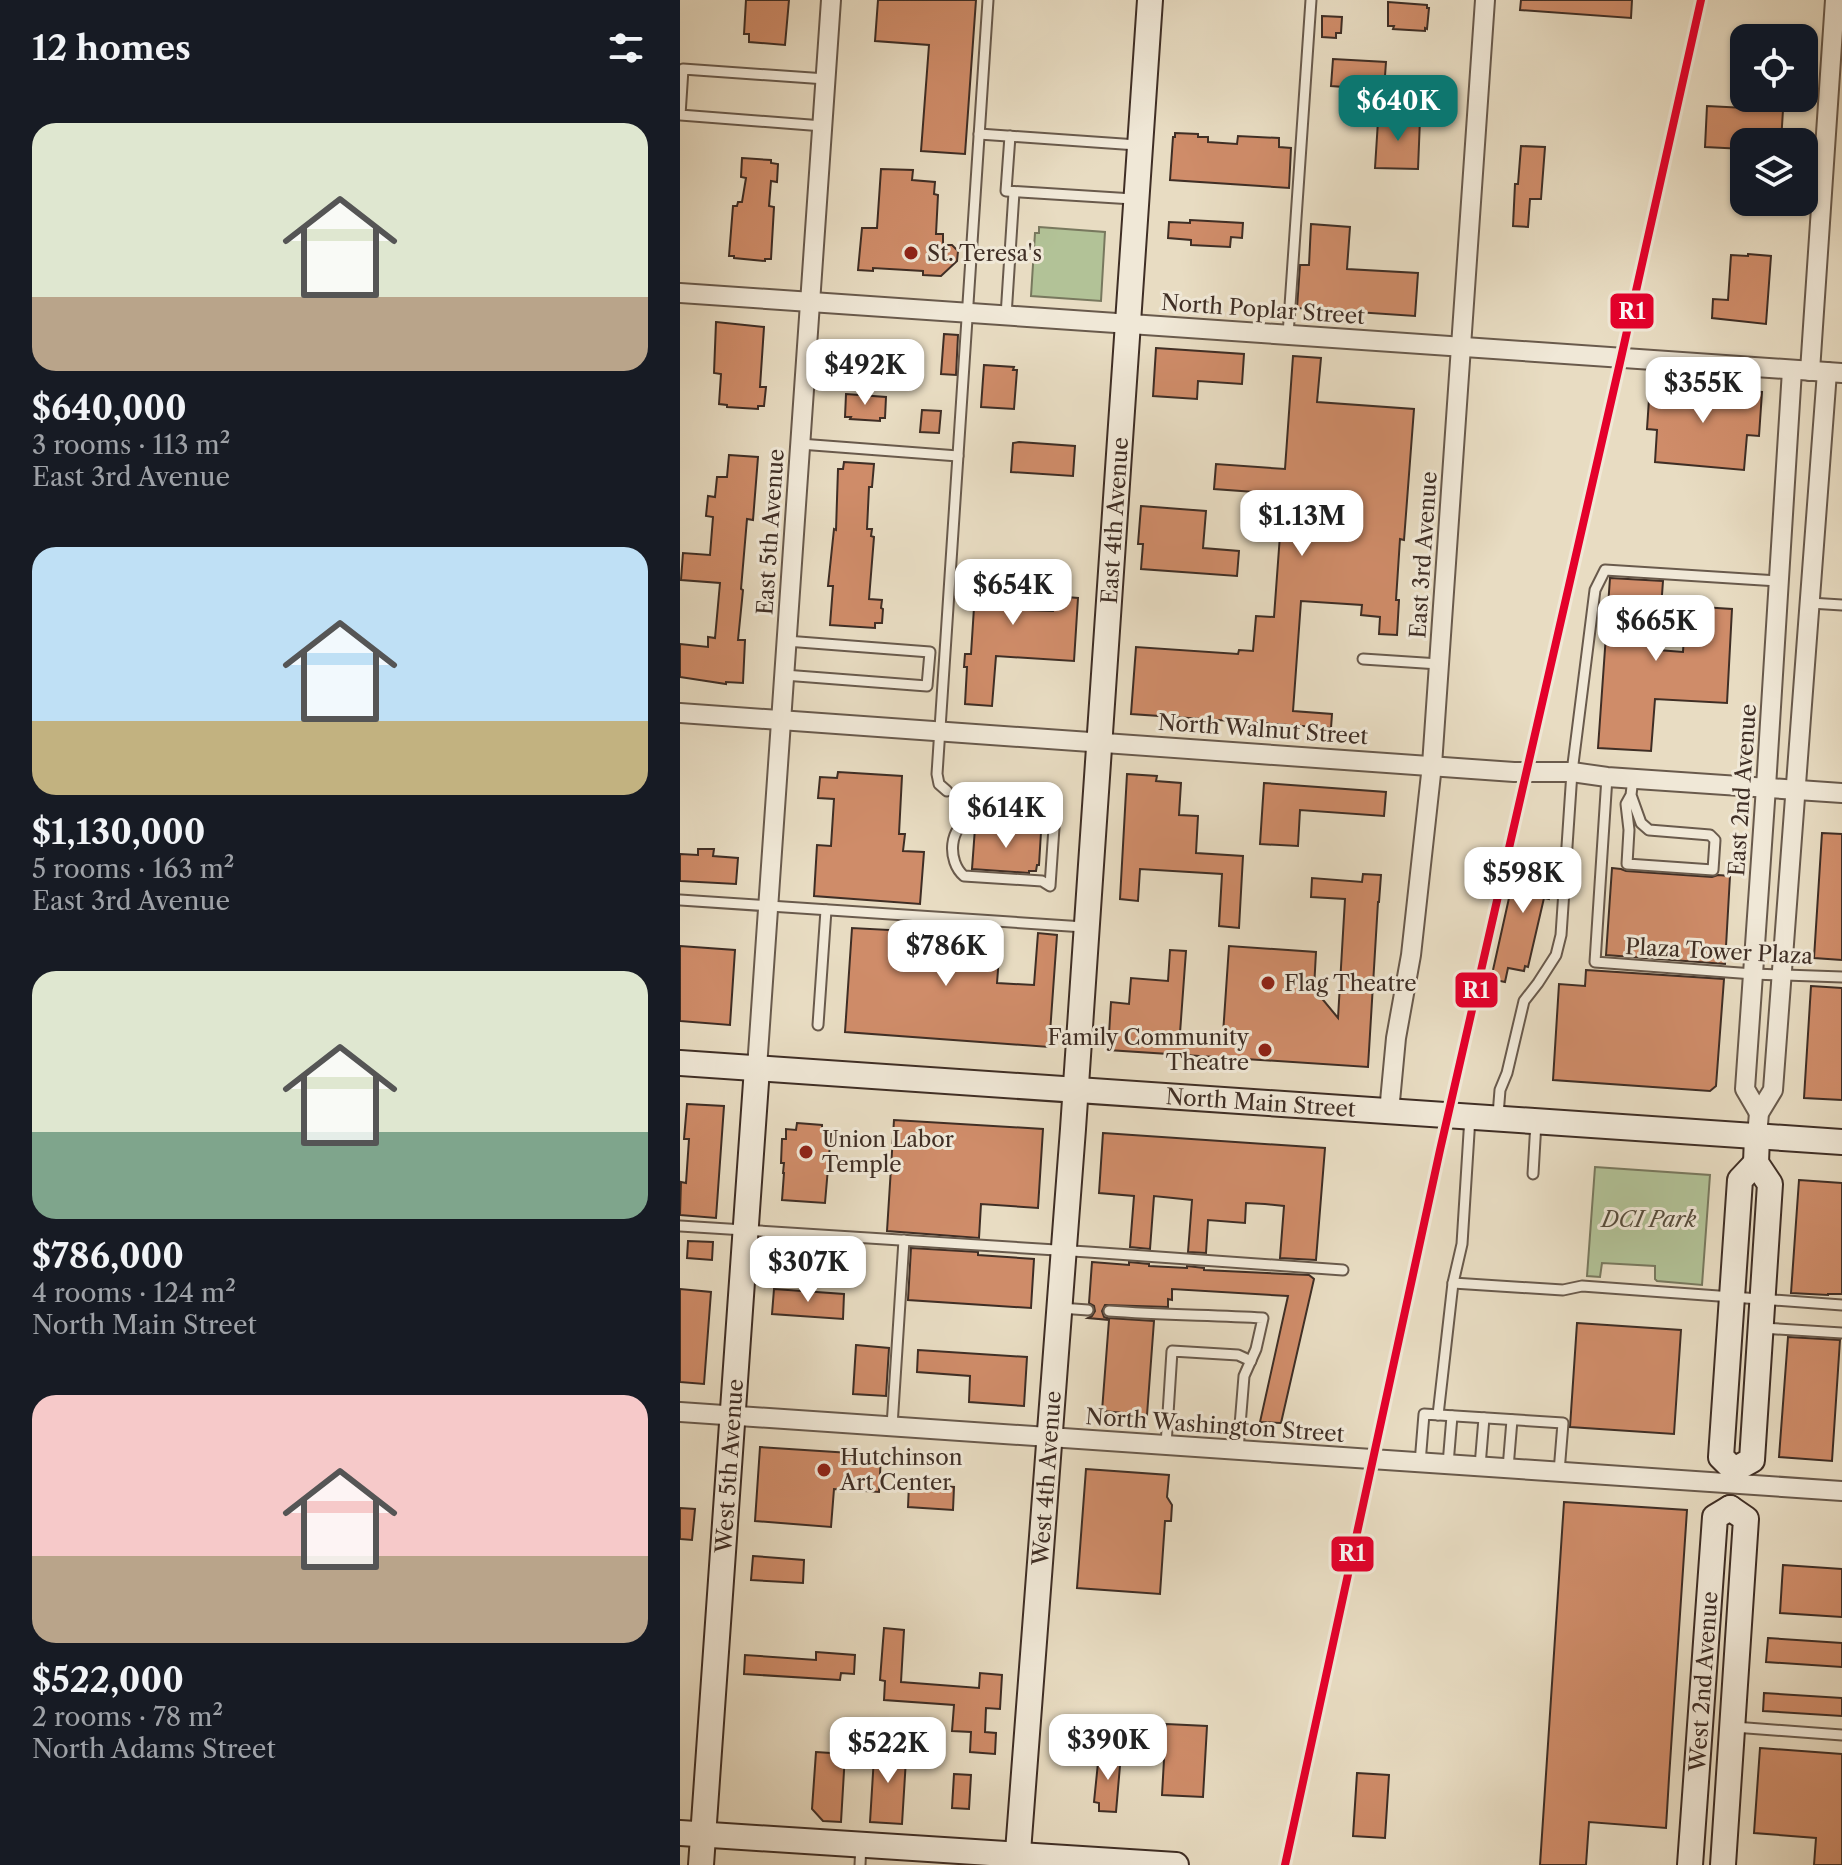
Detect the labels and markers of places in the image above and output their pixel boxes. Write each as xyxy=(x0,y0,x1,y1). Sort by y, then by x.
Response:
pin: $640K xyxy=(1342,75,1454,143)
place label: St. Teresa's xyxy=(927,240,1042,267)
marker: St. Teresa's xyxy=(902,244,920,262)
pin: $492K xyxy=(809,339,921,407)
pin: $355K xyxy=(1647,357,1759,425)
pin: $1.13M xyxy=(1237,490,1367,558)
pin: $654K xyxy=(957,559,1069,627)
pin: $665K xyxy=(1600,595,1712,663)
pin: $614K xyxy=(950,782,1062,850)
pin: $598K xyxy=(1467,847,1579,915)
pin: $786K xyxy=(890,920,1002,988)
place label: Flag Theatre xyxy=(1284,970,1417,997)
marker: Flag Theatre xyxy=(1259,974,1277,992)
place label: Family Community Theatre xyxy=(1047,1024,1250,1076)
marker: Family Community Theatre xyxy=(1256,1041,1274,1059)
place label: Union Labor Temple xyxy=(822,1126,954,1178)
marker: Union Labor Temple xyxy=(797,1143,815,1161)
pin: $307K xyxy=(752,1236,864,1304)
place label: Hutchinson Art Center xyxy=(839,1444,963,1496)
marker: Hutchinson Art Center xyxy=(815,1461,833,1479)
pin: $390K xyxy=(1052,1714,1164,1782)
pin: $522K xyxy=(832,1717,944,1785)

